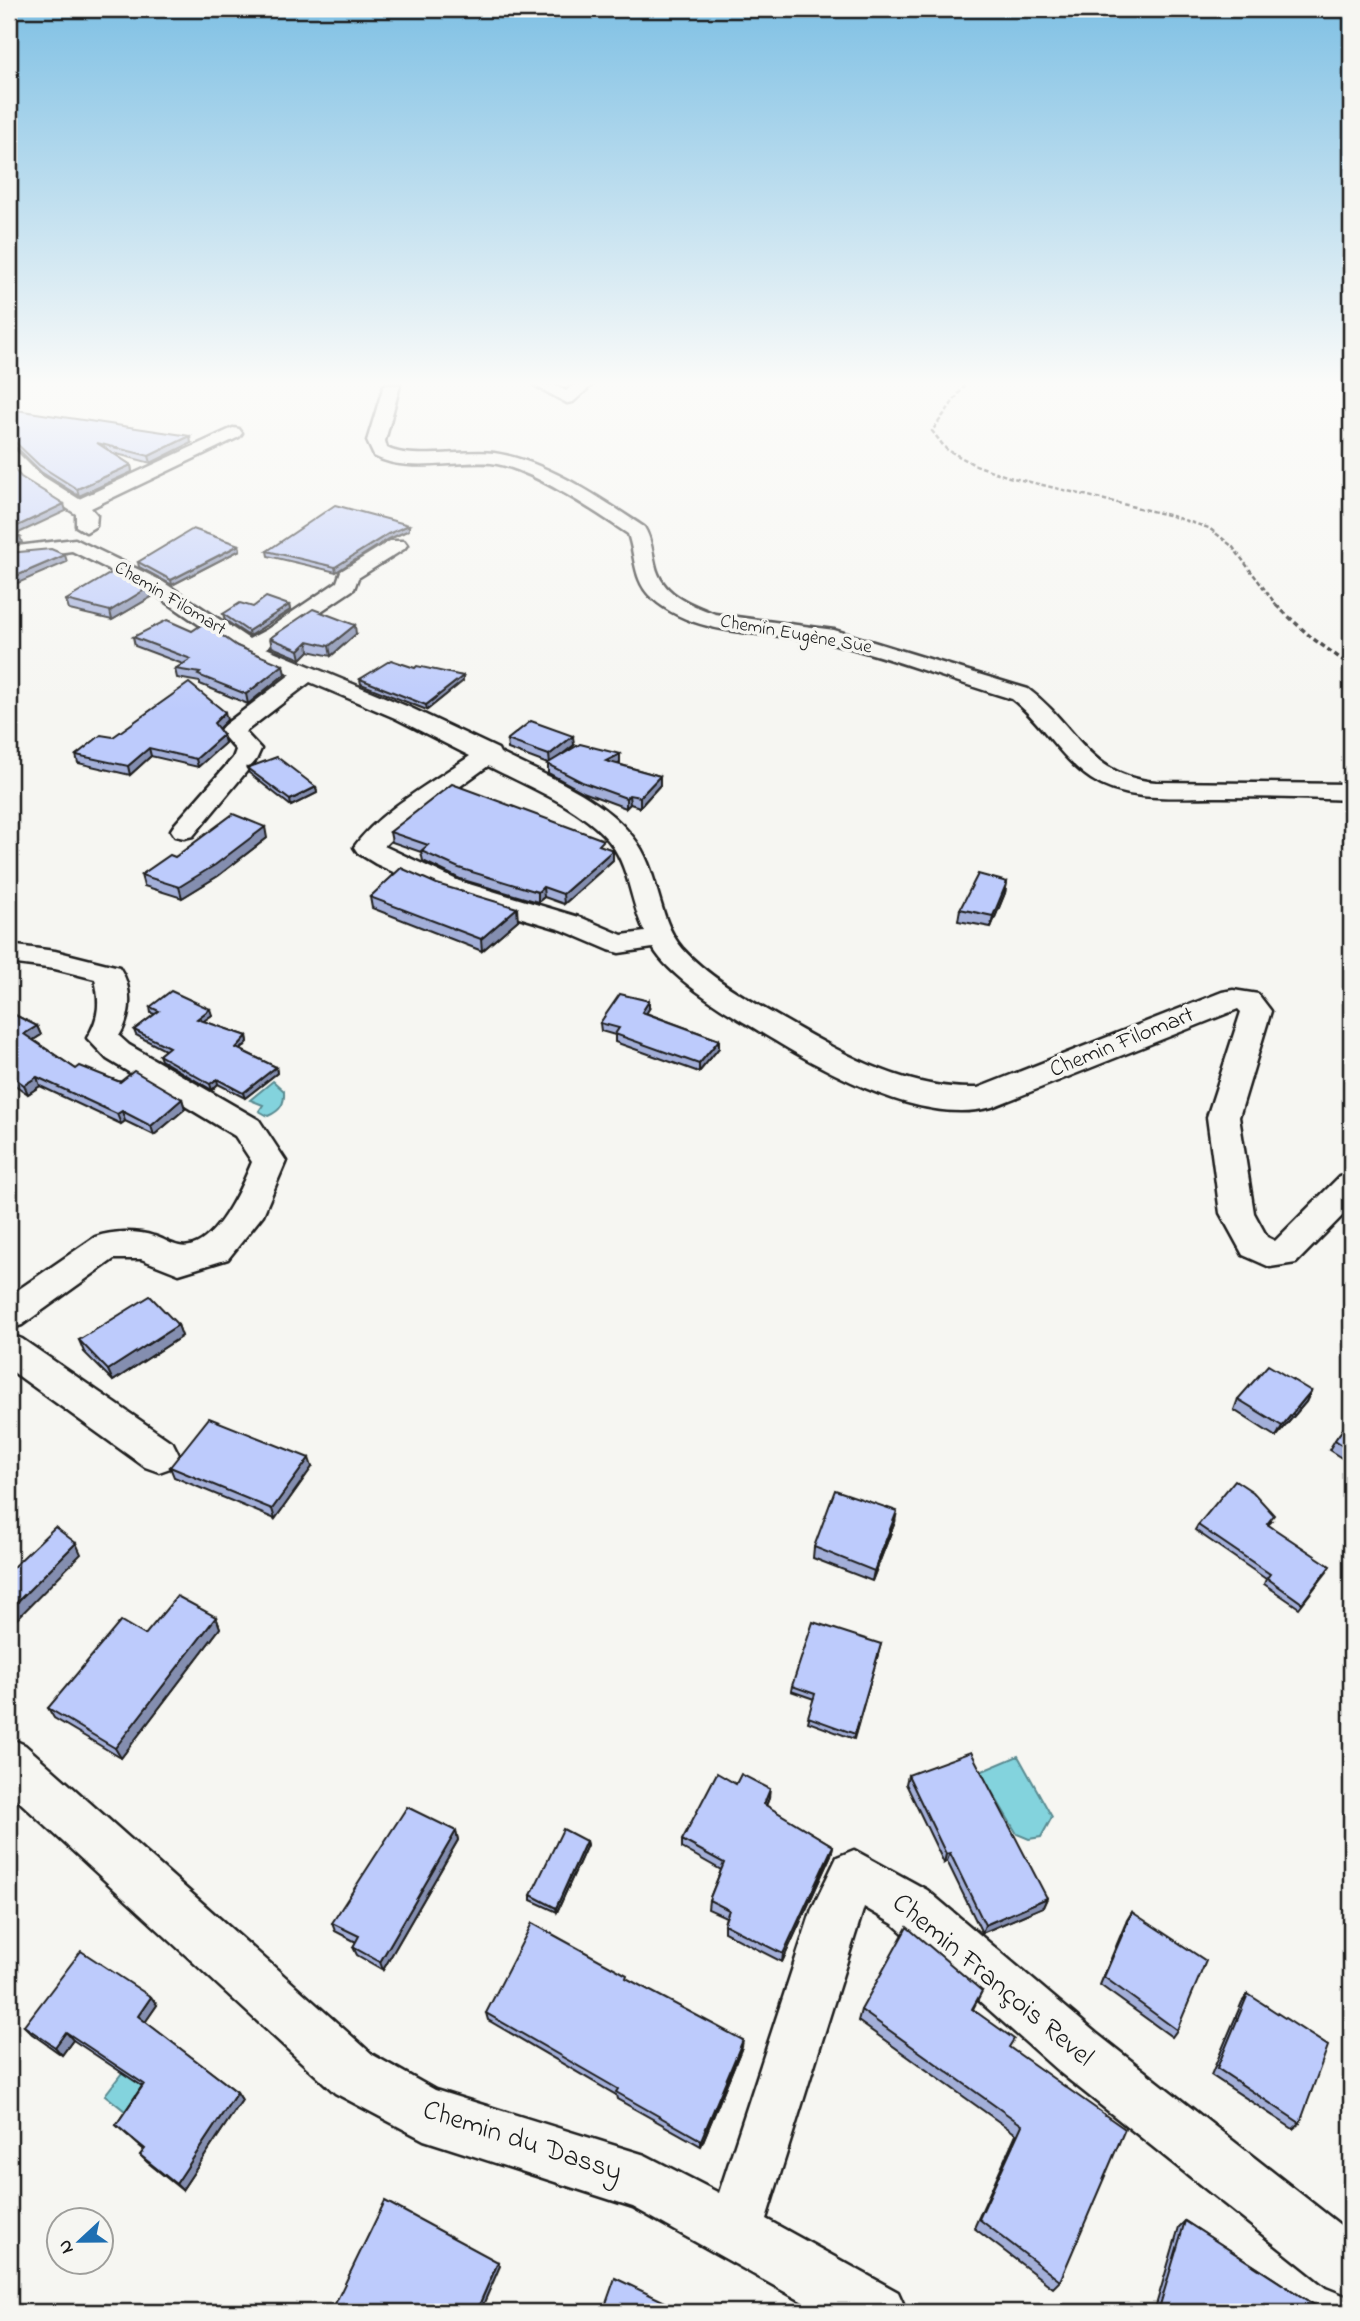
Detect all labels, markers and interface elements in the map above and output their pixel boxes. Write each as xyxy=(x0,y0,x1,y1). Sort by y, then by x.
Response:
street label: Chemin Filomart xyxy=(109,555,232,643)
street label: Chemin Eugène Sue xyxy=(718,608,875,664)
street label: Chemin Filomart xyxy=(1045,999,1199,1087)
street label: Chemin François Revel xyxy=(882,1884,1102,2078)
street label: Chemin du Dassy xyxy=(417,2090,627,2194)
north arrow xyxy=(46,2206,116,2276)
text: N xyxy=(52,2235,81,2257)

